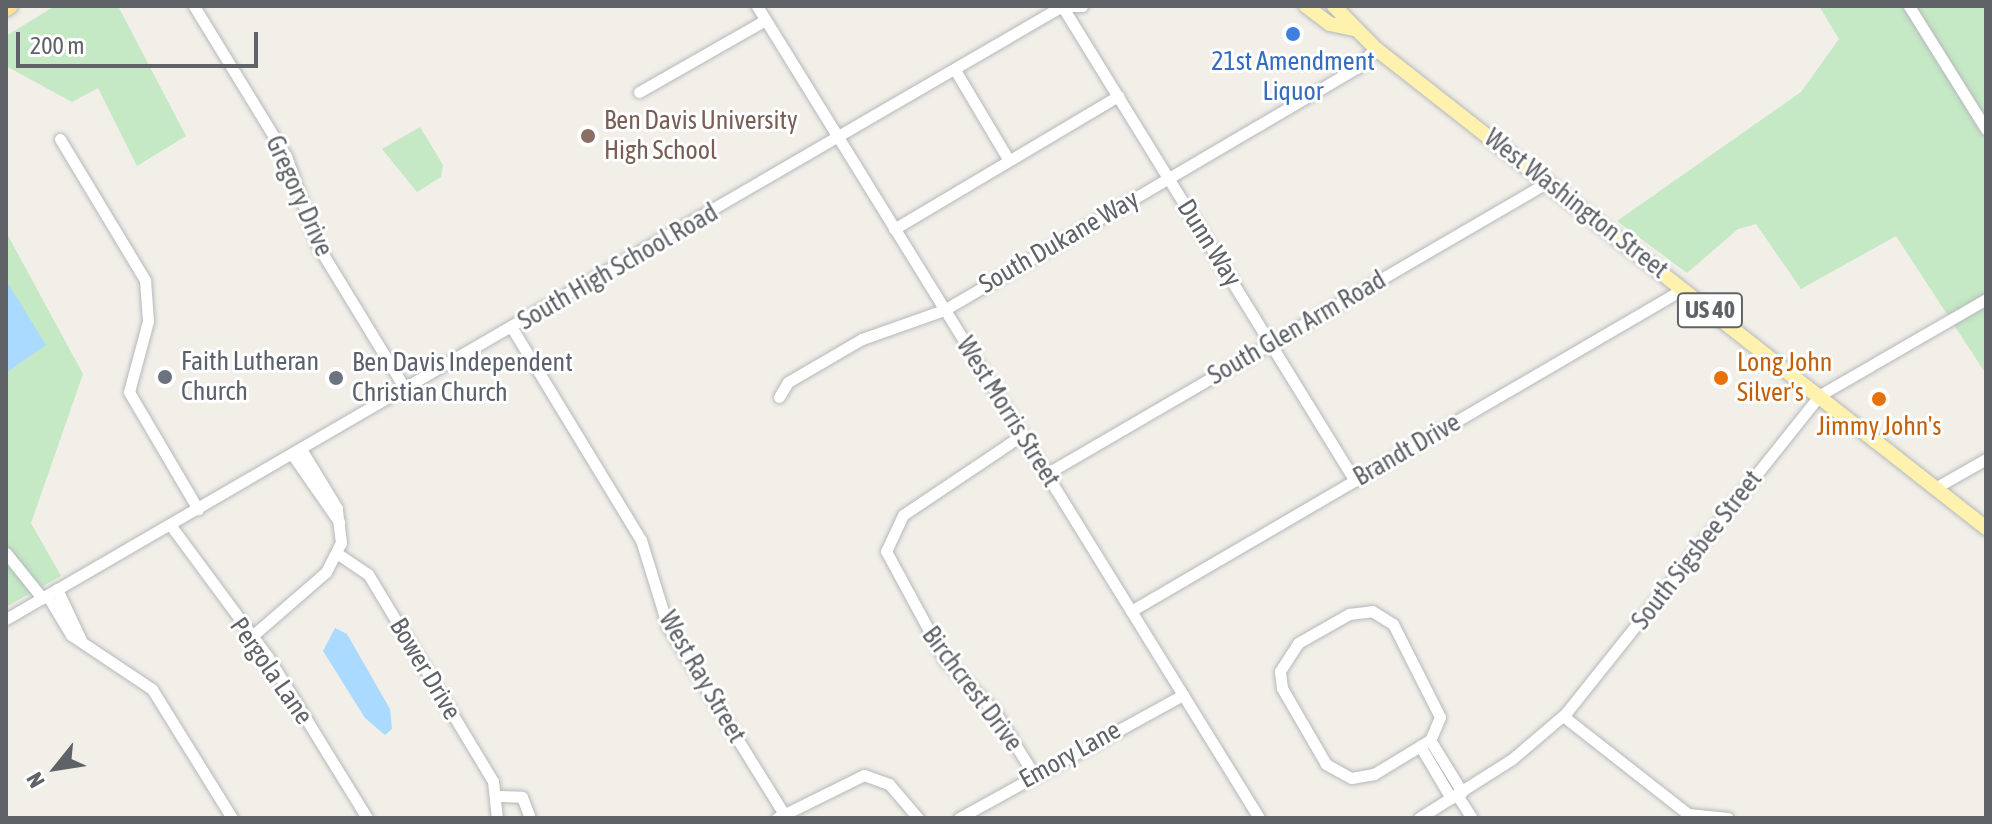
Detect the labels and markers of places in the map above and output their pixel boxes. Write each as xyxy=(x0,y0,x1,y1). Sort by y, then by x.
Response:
marker: 21st Amendment Liquor xyxy=(1284,25,1302,43)
place label: 21st Amendment Liquor xyxy=(1211,46,1375,108)
place label: Ben Davis University High School xyxy=(604,105,798,166)
marker: Ben Davis University High School xyxy=(579,127,597,145)
place label: Faith Lutheran Church xyxy=(181,346,319,408)
place label: Ben Davis Independent Christian Church xyxy=(352,347,573,408)
place label: Long John Silver's xyxy=(1737,347,1832,408)
marker: Faith Lutheran Church xyxy=(156,368,174,386)
marker: Ben Davis Independent Christian Church xyxy=(327,369,345,387)
marker: Long John Silver's xyxy=(1712,369,1730,387)
marker: Jimmy John's xyxy=(1870,390,1888,408)
place label: Jimmy John's xyxy=(1817,411,1941,443)

